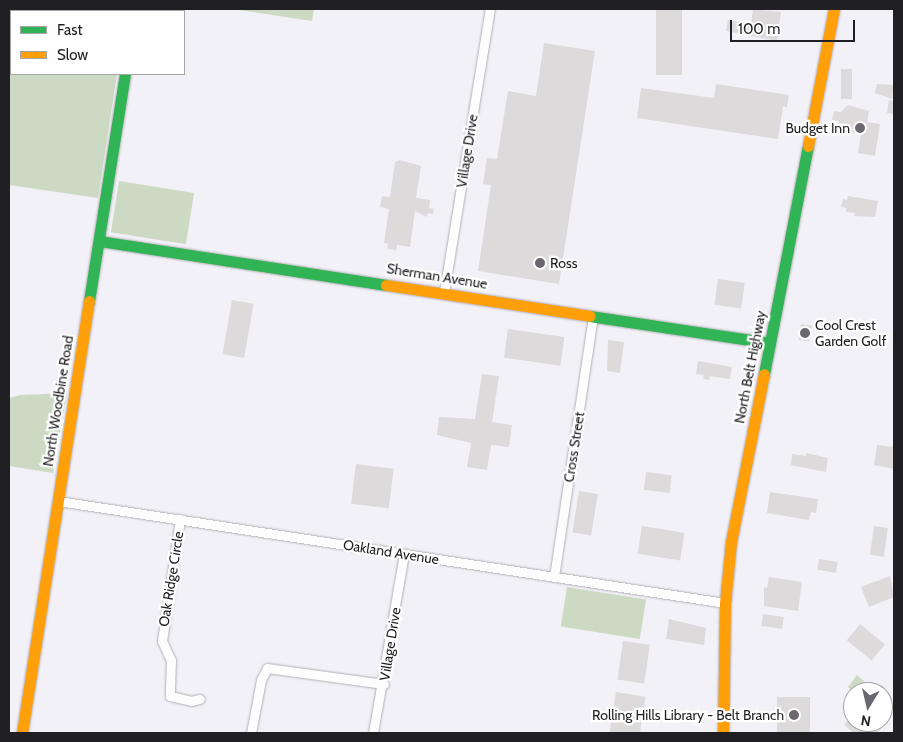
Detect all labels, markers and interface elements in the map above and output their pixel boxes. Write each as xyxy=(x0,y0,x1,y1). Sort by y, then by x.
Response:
legend xyxy=(10,10,185,75)
scale bar xyxy=(733,10,858,42)
text: 100 m xyxy=(738,20,780,38)
text: Fast xyxy=(57,21,82,39)
text: Slow xyxy=(57,46,88,64)
street label: Village Drive xyxy=(453,113,481,189)
place label: Budget Inn xyxy=(786,120,850,136)
marker: Budget Inn xyxy=(854,122,866,134)
place label: Ross xyxy=(550,255,577,271)
marker: Ross xyxy=(534,257,546,269)
street label: Sherman Avenue xyxy=(385,260,489,292)
street label: North Belt Highway xyxy=(731,309,769,425)
place label: Cool Crest Garden Golf xyxy=(815,317,886,350)
marker: Cool Crest Garden Golf xyxy=(799,327,811,339)
street label: North Woodbine Road xyxy=(39,334,77,468)
street label: Cross Street xyxy=(560,411,588,483)
street label: Oak Ridge Circle xyxy=(155,530,187,628)
street label: Oakland Avenue xyxy=(342,536,440,568)
street label: Village Drive xyxy=(376,606,404,682)
north arrow xyxy=(843,682,893,732)
place label: Rolling Hills Library - Belt Branch xyxy=(592,707,784,723)
marker: Rolling Hills Library - Belt Branch xyxy=(788,709,800,721)
text: N xyxy=(860,711,872,730)

